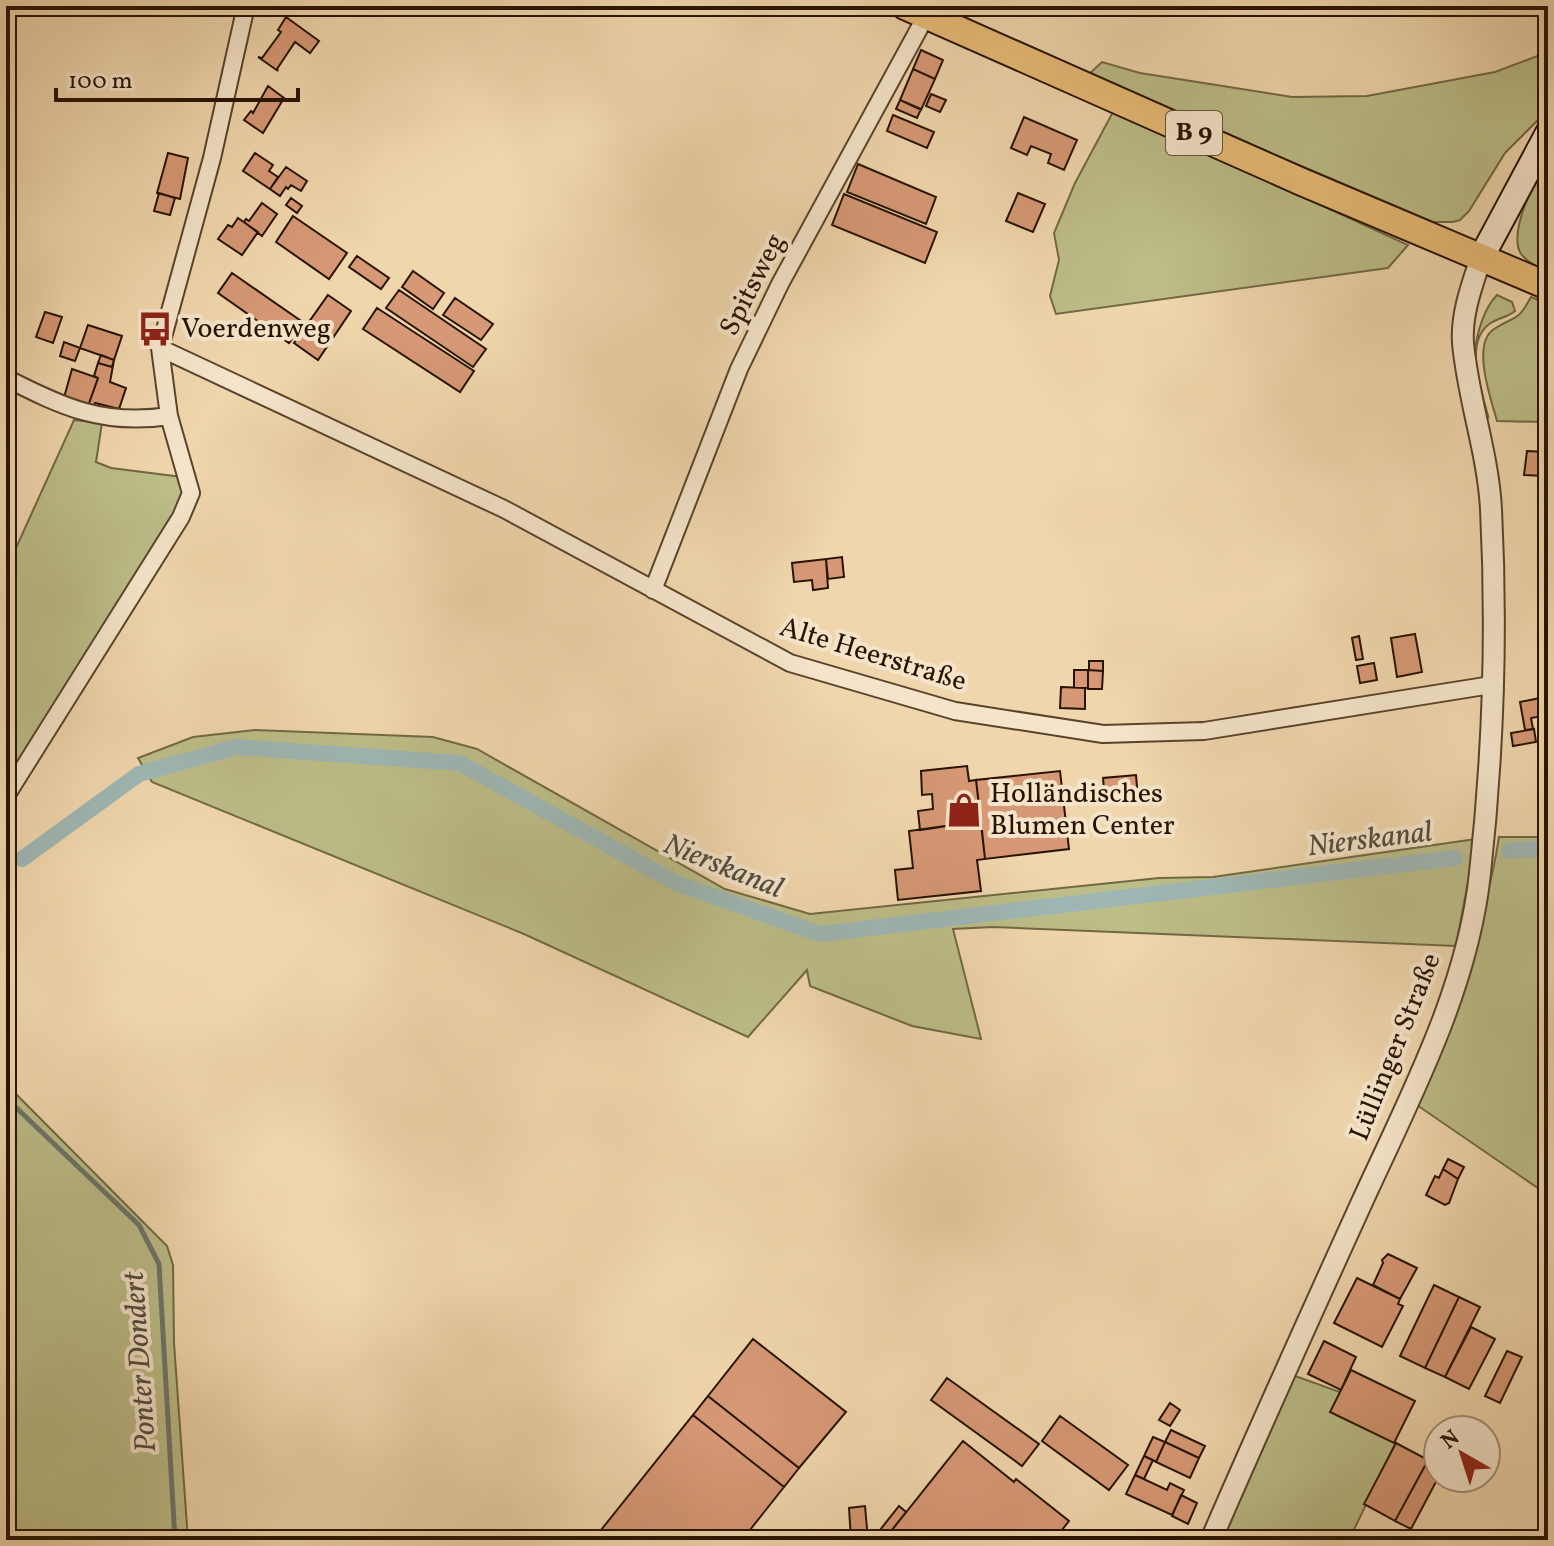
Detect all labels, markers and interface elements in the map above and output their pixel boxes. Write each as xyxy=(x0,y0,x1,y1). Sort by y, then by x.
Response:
scale bar xyxy=(56,52,298,102)
text: 100 m xyxy=(68,65,133,99)
road number: B 9 xyxy=(1166,111,1222,155)
street label: Spitsweg xyxy=(711,227,795,343)
bus stop icon: Voerdenweg xyxy=(136,310,174,348)
place label: Voerdenweg xyxy=(181,310,331,349)
street label: Alte Heerstraße xyxy=(775,608,971,702)
place label: Holländisches Blumen Center xyxy=(990,775,1175,846)
shop icon: Holländisches Blumen Center xyxy=(945,791,983,829)
water label: Nierskanal xyxy=(1305,811,1435,868)
water label: Nierskanal xyxy=(657,824,790,910)
street label: Lüllinger Straße xyxy=(1341,947,1451,1147)
water label: Ponter Dondert xyxy=(114,1269,168,1454)
north arrow xyxy=(1422,1414,1502,1494)
text: N xyxy=(1435,1423,1467,1457)

